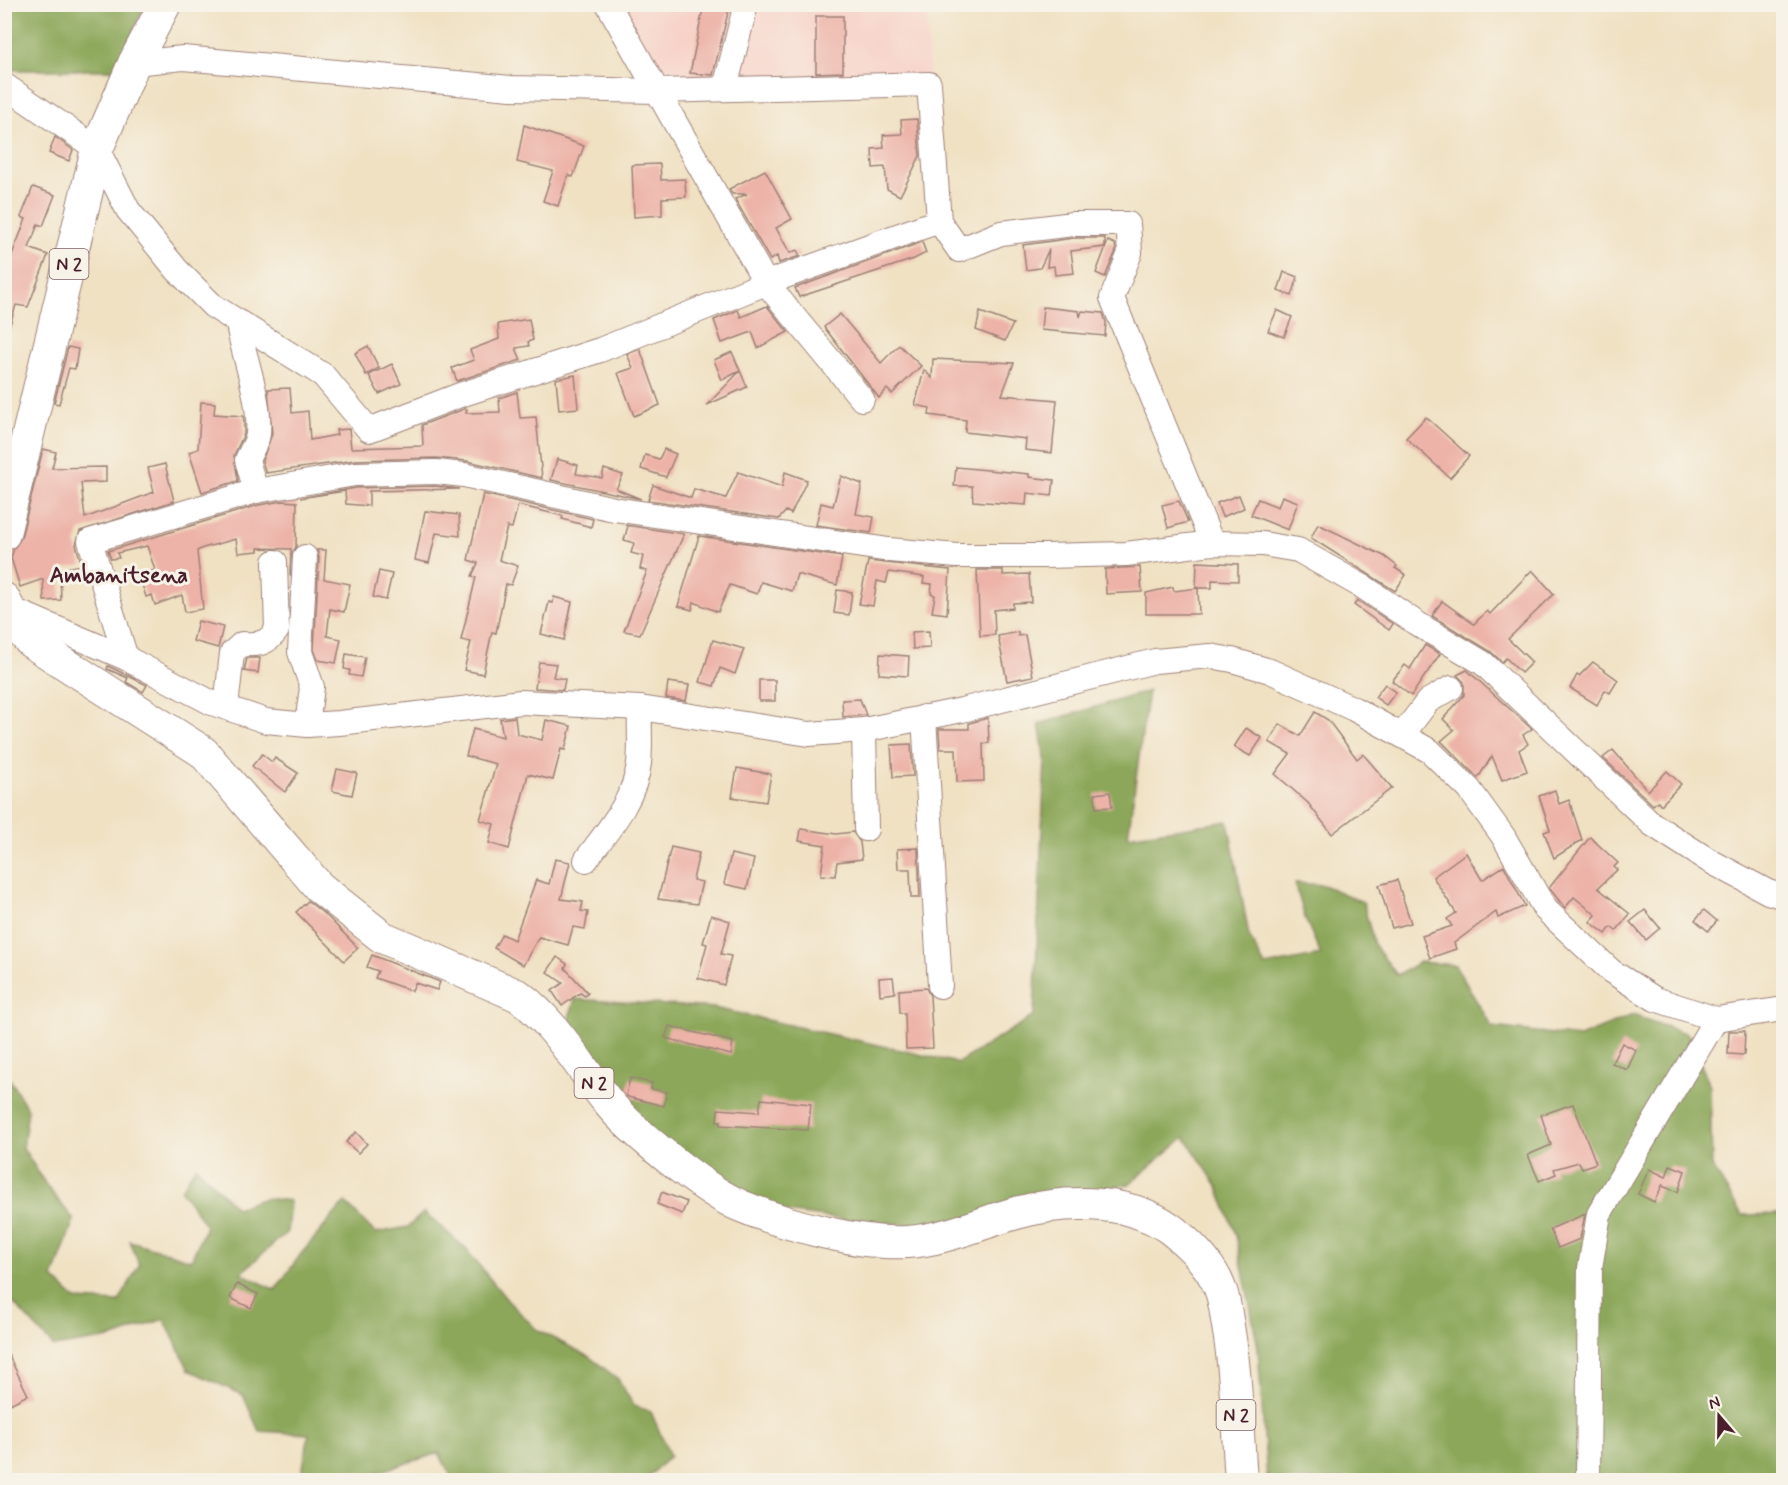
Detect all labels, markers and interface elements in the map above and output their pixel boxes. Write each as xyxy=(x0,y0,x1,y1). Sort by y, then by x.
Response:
road number: N 2 xyxy=(50,249,88,279)
district label: Ambanitsena xyxy=(50,562,188,590)
road number: N 2 xyxy=(574,1068,614,1098)
north arrow xyxy=(1689,1386,1749,1446)
text: N xyxy=(1706,1392,1723,1415)
road number: N 2 xyxy=(1216,1400,1256,1430)

